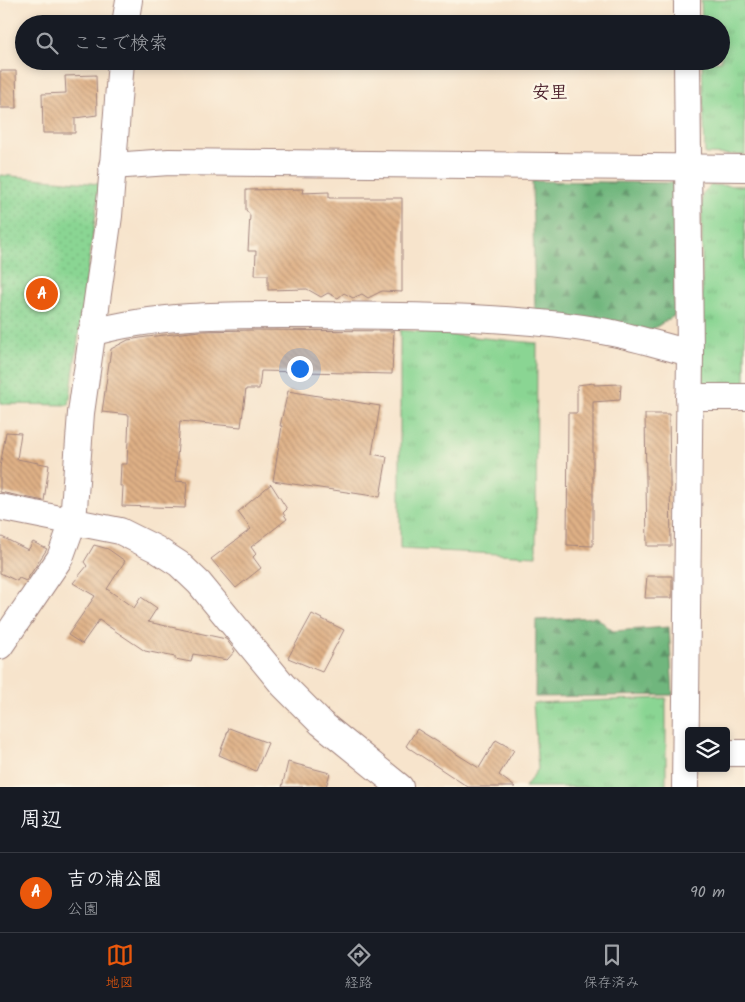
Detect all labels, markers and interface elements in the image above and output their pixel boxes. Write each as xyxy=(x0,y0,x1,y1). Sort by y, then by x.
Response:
search box xyxy=(15,15,730,70)
icon: search xyxy=(33,29,61,57)
text: ここで検索 xyxy=(73,29,168,59)
district label: 安里 xyxy=(532,79,568,108)
pin: A xyxy=(26,275,58,313)
your location xyxy=(287,356,313,382)
map controls xyxy=(685,727,730,772)
button: layers xyxy=(685,727,730,772)
text: 周辺 xyxy=(20,804,62,837)
text: 吉の浦公園 xyxy=(67,865,162,895)
text: A xyxy=(31,880,41,905)
text: 90 m xyxy=(690,880,725,905)
text: 公園 xyxy=(67,897,99,922)
tab: 地図 xyxy=(106,941,134,994)
tab: 経路 xyxy=(345,941,373,994)
tab: 保存済み xyxy=(584,941,640,994)

